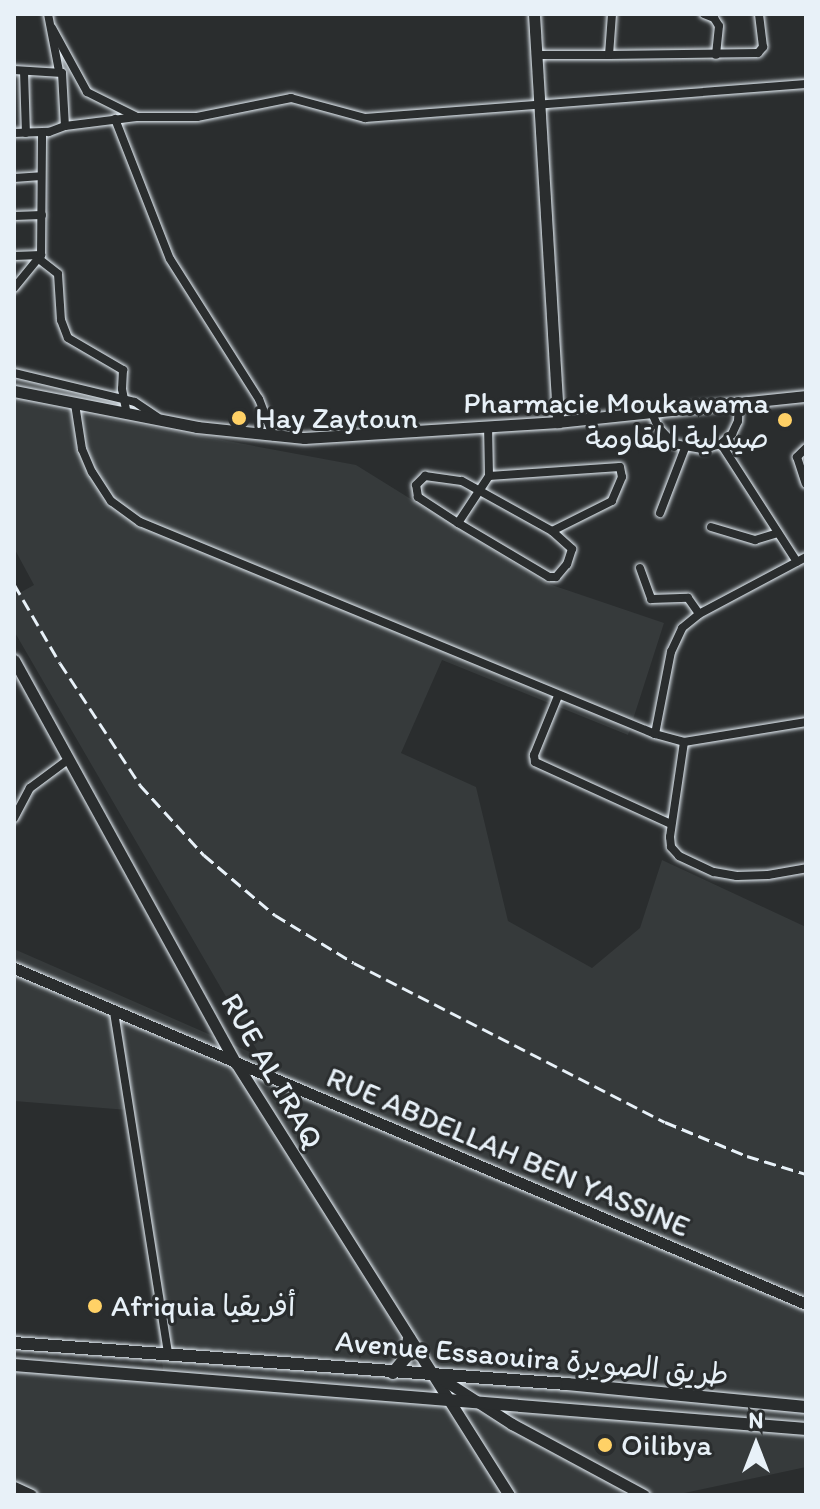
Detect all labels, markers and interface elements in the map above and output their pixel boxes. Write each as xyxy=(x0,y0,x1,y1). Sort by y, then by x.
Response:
place label: Pharmacie Moukawama صيدلية المقاومة xyxy=(464,385,769,456)
place label: Hay Zaytoun xyxy=(255,400,419,436)
marker: Hay Zaytoun xyxy=(230,409,248,427)
marker: Pharmacie Moukawama صيدلية المقاومة xyxy=(776,411,794,429)
street label: RUE AL IRAQ xyxy=(213,987,331,1155)
street label: RUE ABDELLAH BEN YASSINE xyxy=(322,1059,694,1245)
place label: Afriquia أفريقيا xyxy=(111,1288,295,1324)
marker: Afriquia أفريقيا xyxy=(86,1297,104,1315)
street label: Avenue Essaouira طريق الصويرة xyxy=(334,1323,730,1393)
north arrow xyxy=(716,1405,796,1485)
text: N xyxy=(749,1407,763,1434)
place label: Oilibya xyxy=(621,1427,712,1463)
marker: Oilibya xyxy=(596,1436,614,1454)

